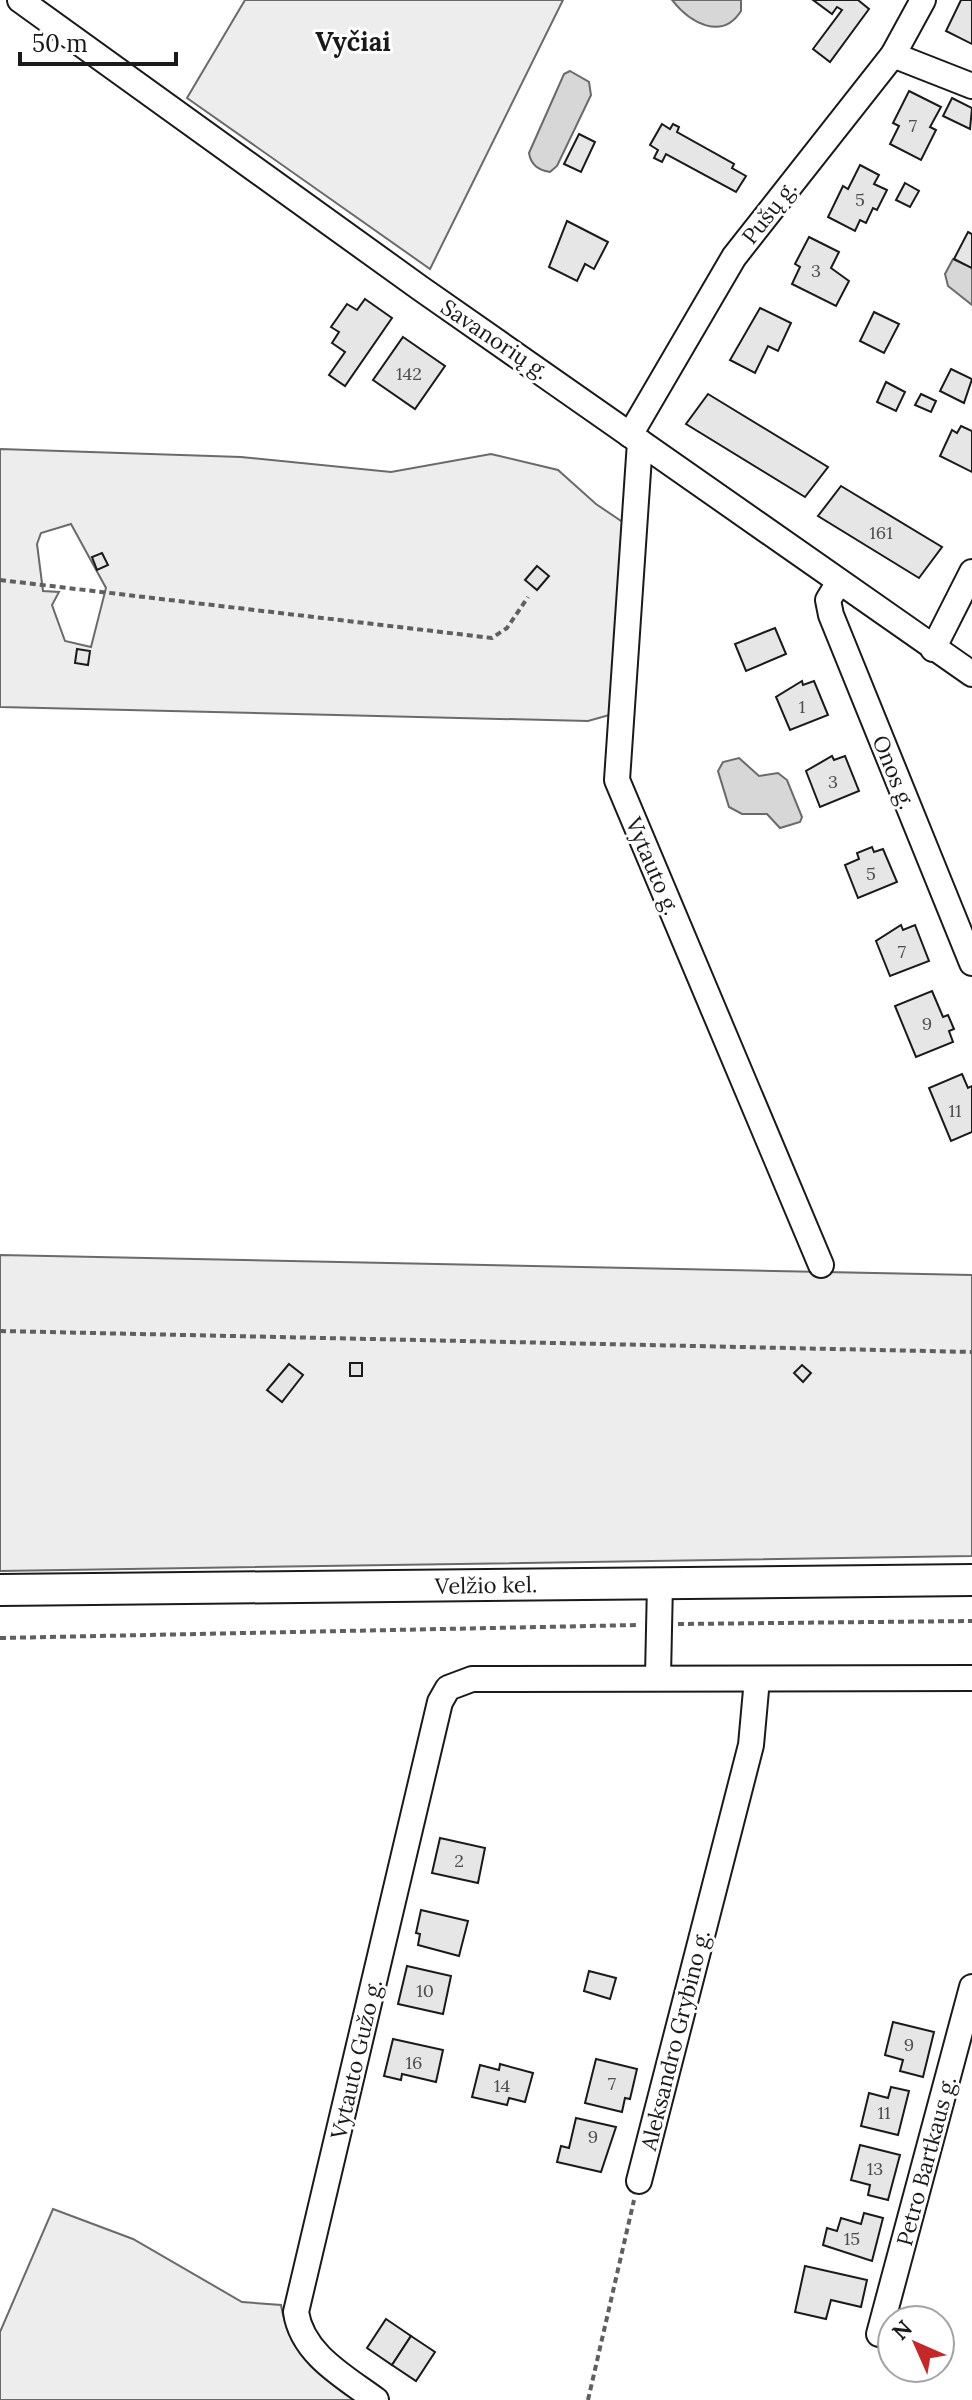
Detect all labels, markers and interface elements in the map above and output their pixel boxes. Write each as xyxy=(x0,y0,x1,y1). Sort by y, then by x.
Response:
scale bar xyxy=(20,16,176,66)
district label: Vyčiai xyxy=(315,25,391,58)
text: 50 m xyxy=(32,28,88,59)
house number: 7 xyxy=(909,114,917,137)
street label: Pušų g. xyxy=(735,175,803,249)
house number: 5 xyxy=(855,188,865,211)
house number: 3 xyxy=(811,259,821,282)
street label: Savanorių g. xyxy=(436,293,554,385)
house number: 142 xyxy=(396,362,422,385)
house number: 161 xyxy=(869,521,893,544)
house number: 1 xyxy=(799,695,805,718)
street label: Onos g. xyxy=(867,731,921,813)
house number: 3 xyxy=(828,770,838,793)
street label: Vytauto g. xyxy=(620,812,686,919)
house number: 5 xyxy=(866,862,876,885)
house number: 7 xyxy=(898,940,906,963)
house number: 9 xyxy=(922,1012,932,1035)
house number: 11 xyxy=(948,1099,962,1122)
street label: Velžio kel. xyxy=(434,1570,537,1600)
house number: 2 xyxy=(454,1849,464,1872)
street label: Aleksandro Grybino g. xyxy=(634,1927,716,2154)
street label: Vytauto Gužo g. xyxy=(324,1976,388,2143)
house number: 10 xyxy=(416,1979,434,2002)
house number: 9 xyxy=(904,2033,914,2056)
house number: 16 xyxy=(406,2051,422,2074)
house number: 7 xyxy=(608,2072,616,2095)
street label: Petro Bartkaus g. xyxy=(890,2073,962,2249)
house number: 14 xyxy=(494,2074,510,2097)
house number: 11 xyxy=(877,2101,891,2124)
house number: 9 xyxy=(588,2125,598,2148)
house number: 13 xyxy=(867,2157,883,2180)
house number: 15 xyxy=(844,2227,860,2250)
north arrow xyxy=(876,2304,956,2384)
text: N xyxy=(886,2314,918,2346)

